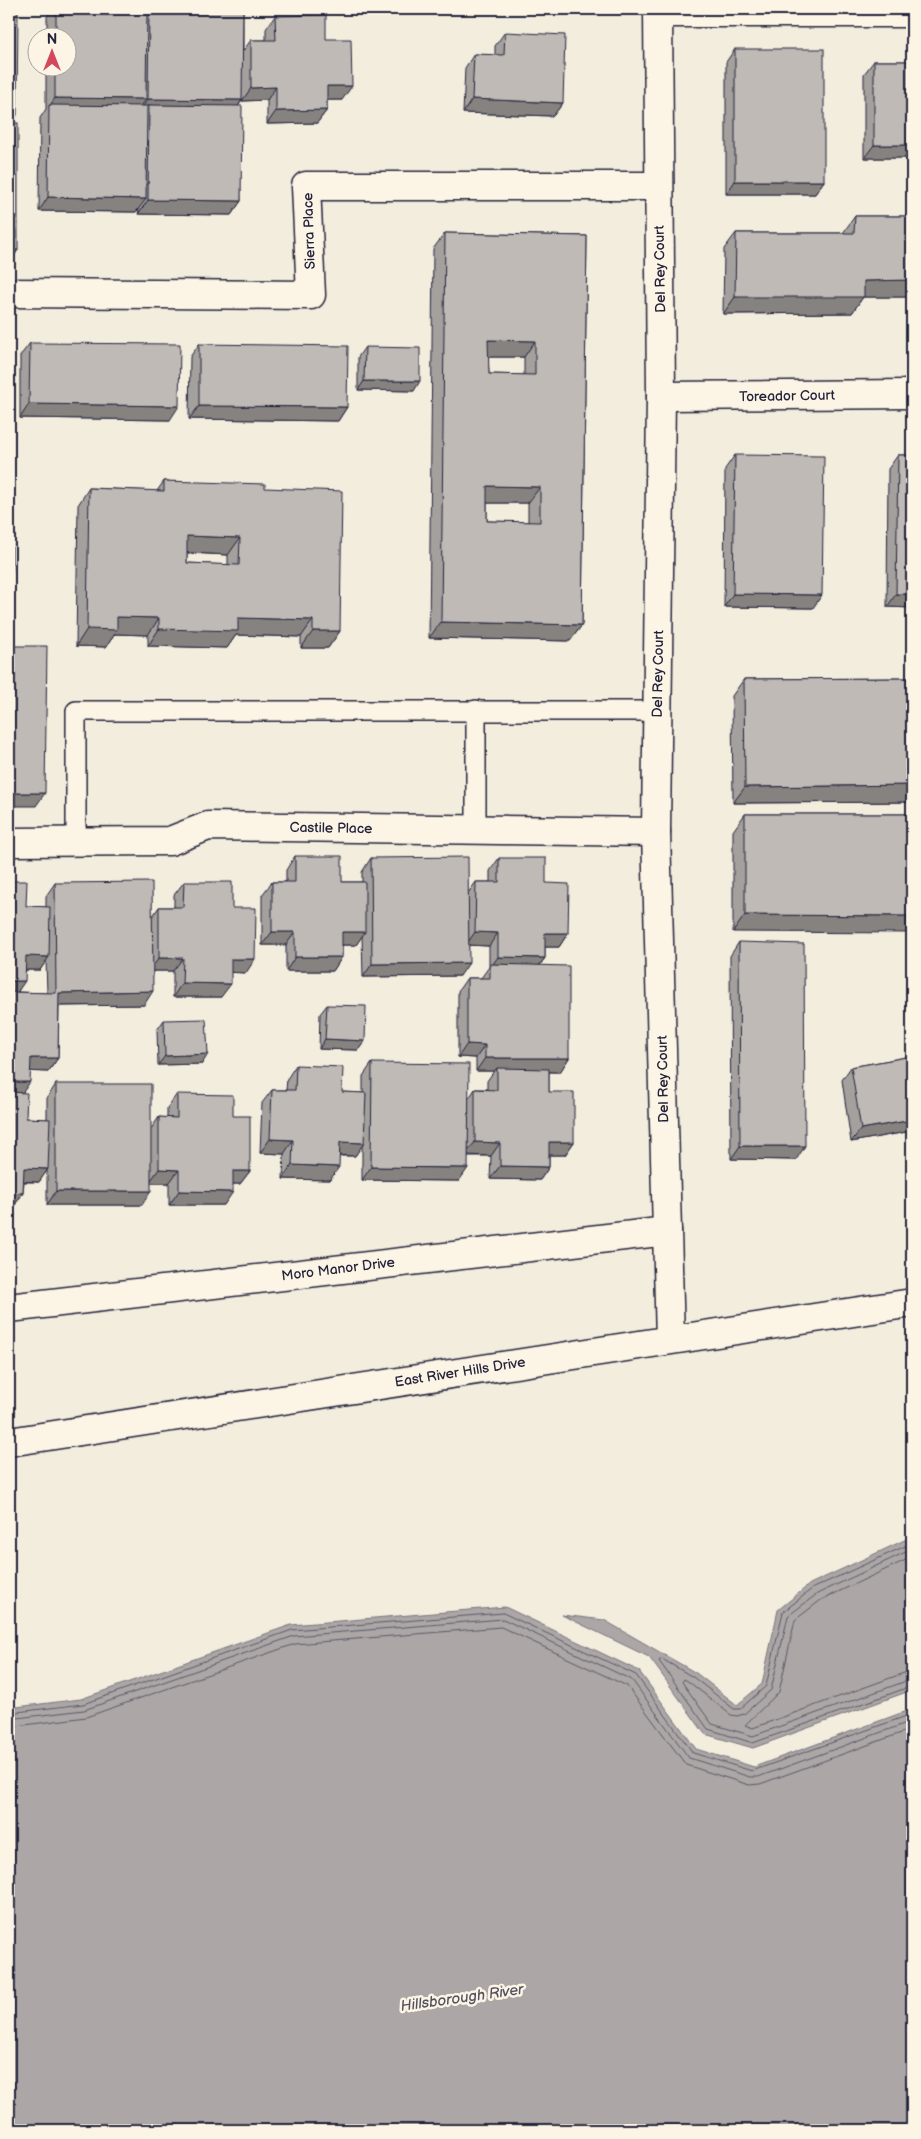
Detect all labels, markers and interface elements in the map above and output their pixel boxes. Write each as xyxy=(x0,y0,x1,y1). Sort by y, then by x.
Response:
north arrow xyxy=(28,28,78,78)
text: N xyxy=(47,31,57,48)
street label: Sierra Place xyxy=(299,192,319,270)
street label: Del Rey Court xyxy=(651,224,669,313)
street label: Toreador Court xyxy=(739,387,836,405)
street label: Del Rey Court xyxy=(649,629,667,718)
street label: Castile Place xyxy=(289,819,373,837)
street label: Del Rey Court xyxy=(654,1034,672,1123)
street label: Moro Manor Drive xyxy=(280,1254,396,1284)
street label: East River Hills Drive xyxy=(393,1353,527,1391)
water label: Hillsborough River xyxy=(399,1980,526,2016)

